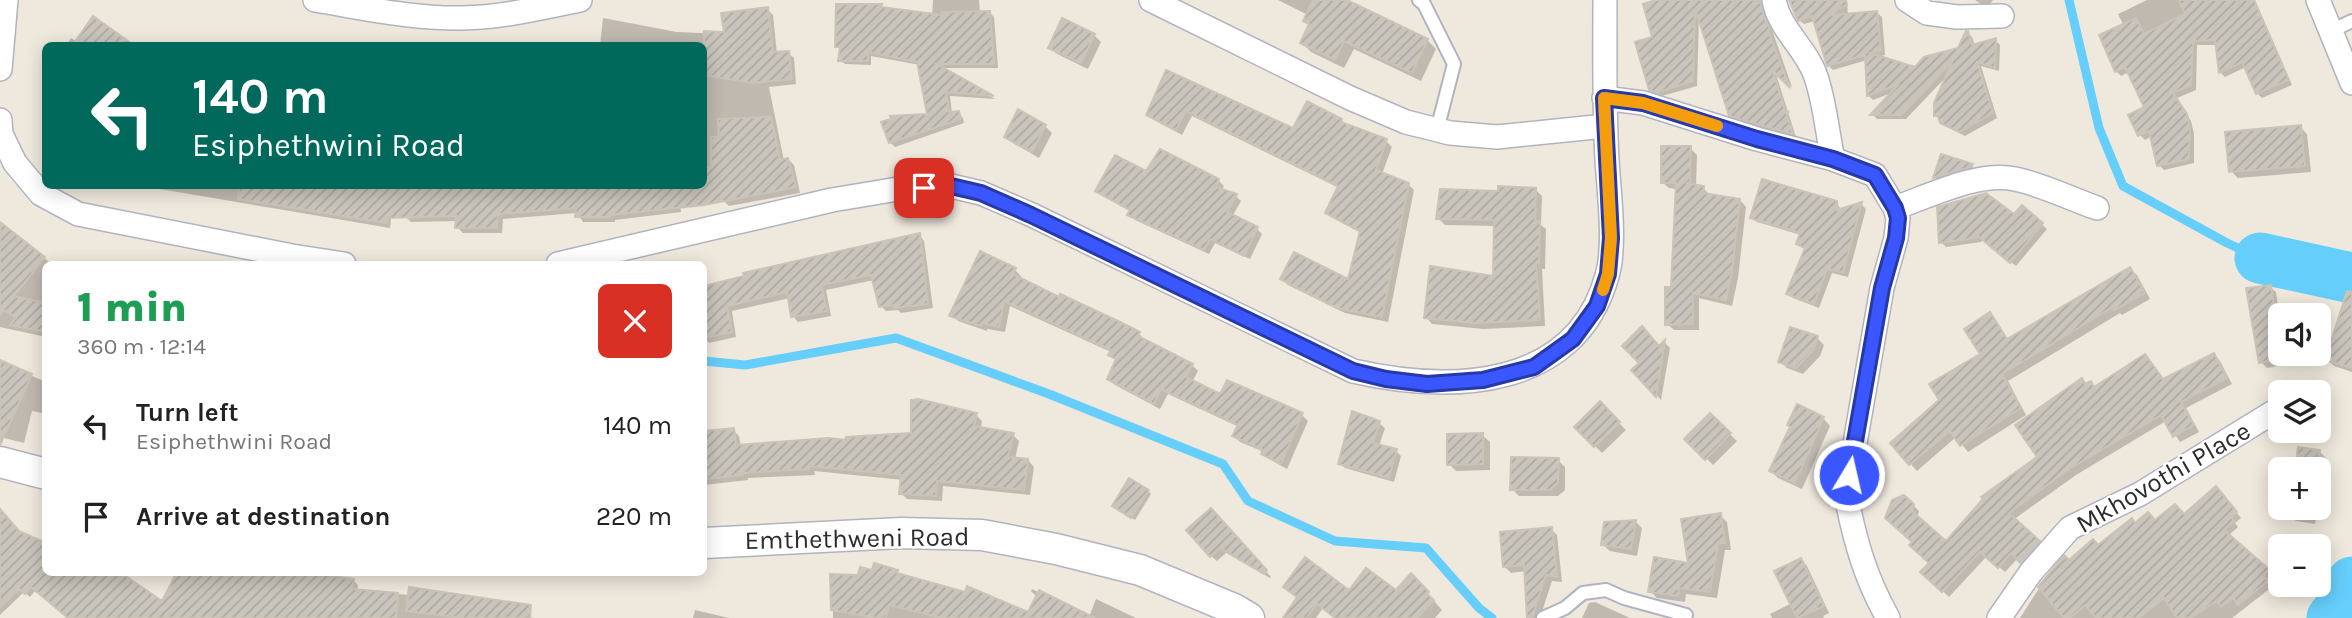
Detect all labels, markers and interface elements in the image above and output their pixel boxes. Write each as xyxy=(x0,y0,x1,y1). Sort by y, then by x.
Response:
text: 140 m xyxy=(192,68,329,125)
icon: left xyxy=(77,70,168,161)
text: Esiphethwini Road xyxy=(192,127,465,164)
pin xyxy=(894,158,954,218)
icon: arrive xyxy=(905,169,943,207)
text: 1 min xyxy=(77,282,187,332)
button: close xyxy=(598,284,672,358)
map controls xyxy=(2268,303,2331,597)
button: sound xyxy=(2268,303,2331,366)
text: 360 m · 12:14 xyxy=(77,333,206,360)
button: layers xyxy=(2268,380,2331,443)
text: Turn left xyxy=(136,397,238,428)
icon: left xyxy=(77,407,115,445)
text: 140 m xyxy=(603,410,672,441)
street label: Mkhovothi Place xyxy=(2071,415,2256,540)
text: Esiphethwini Road xyxy=(136,428,332,455)
position arrow xyxy=(1812,438,1886,512)
button: + xyxy=(2268,457,2331,520)
icon: arrive xyxy=(77,498,115,536)
text: Arrive at destination xyxy=(136,501,390,532)
text: 220 m xyxy=(596,501,672,532)
street label: Emthethweni Road xyxy=(744,521,970,556)
button: − xyxy=(2268,534,2331,597)

